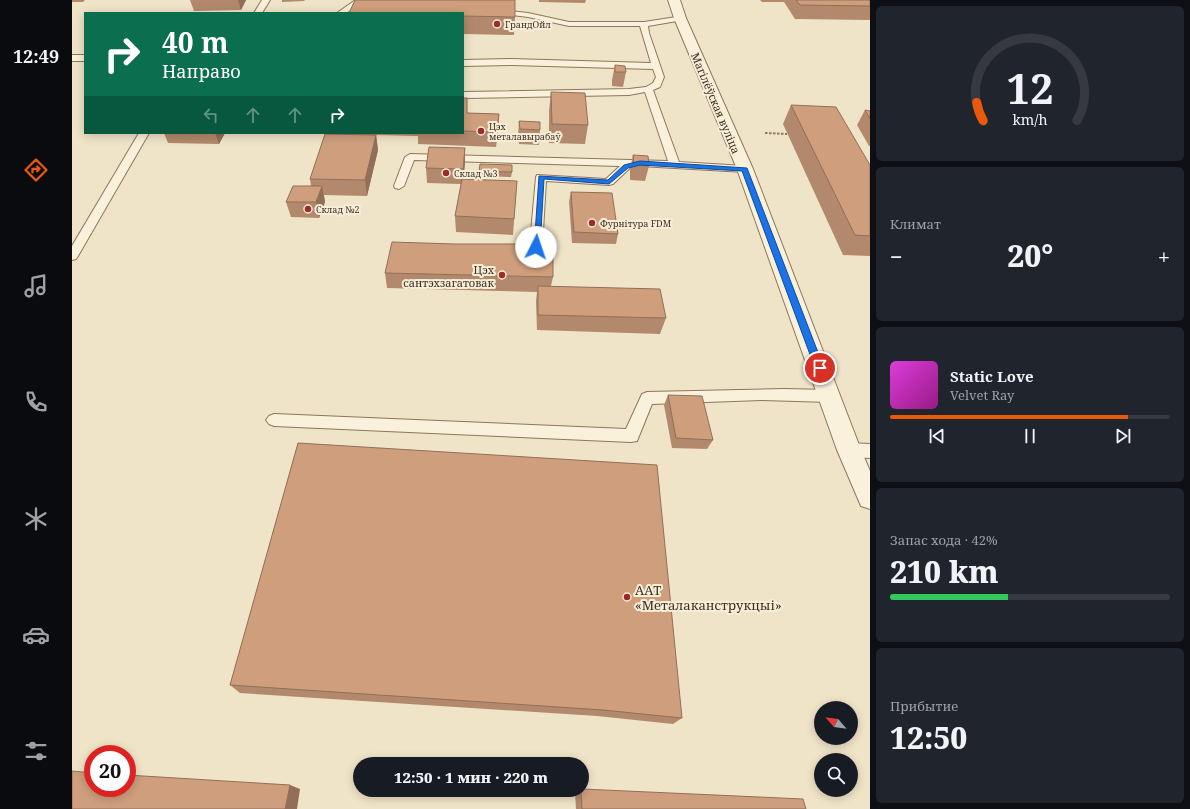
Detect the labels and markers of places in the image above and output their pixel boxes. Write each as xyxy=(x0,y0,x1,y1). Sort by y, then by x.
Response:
place label: ГрандОйл xyxy=(505,18,551,31)
marker: ГрандОйл xyxy=(492,19,502,29)
place label: Цэх металавырабаў xyxy=(489,120,561,143)
marker: Цэх металавырабаў xyxy=(476,126,486,136)
place label: Склад №3 xyxy=(454,167,498,180)
marker: Склад №3 xyxy=(441,168,451,178)
place label: Склад №2 xyxy=(316,203,360,216)
marker: Склад №2 xyxy=(303,204,313,214)
place label: Фурнітура FDM xyxy=(600,217,672,230)
marker: Фурнітура FDM xyxy=(587,218,597,228)
place label: Цэх сантэхзагатовак xyxy=(403,262,495,290)
marker: Цэх сантэхзагатовак xyxy=(497,270,507,280)
pin xyxy=(803,351,837,385)
place label: ААТ «Металаканструкцыі» xyxy=(635,581,782,614)
marker: ААТ «Металаканструкцыі» xyxy=(622,592,632,602)

